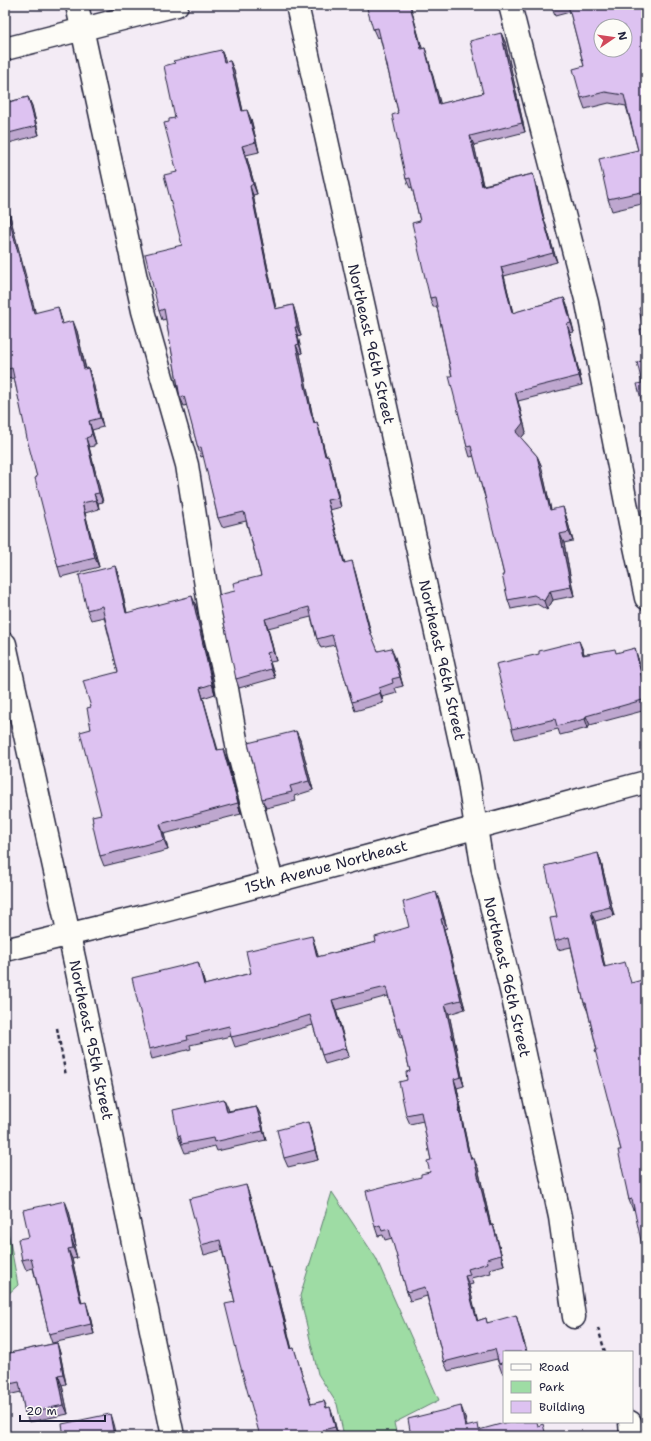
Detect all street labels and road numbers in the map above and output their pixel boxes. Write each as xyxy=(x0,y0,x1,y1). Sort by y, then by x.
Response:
street label: Northeast 96th Street xyxy=(343,262,399,426)
street label: Northeast 96th Street xyxy=(414,578,470,742)
street label: 15th Avenue Northeast xyxy=(242,836,410,898)
street label: Northeast 96th Street xyxy=(479,895,535,1059)
street label: Northeast 95th Street xyxy=(64,958,118,1122)

